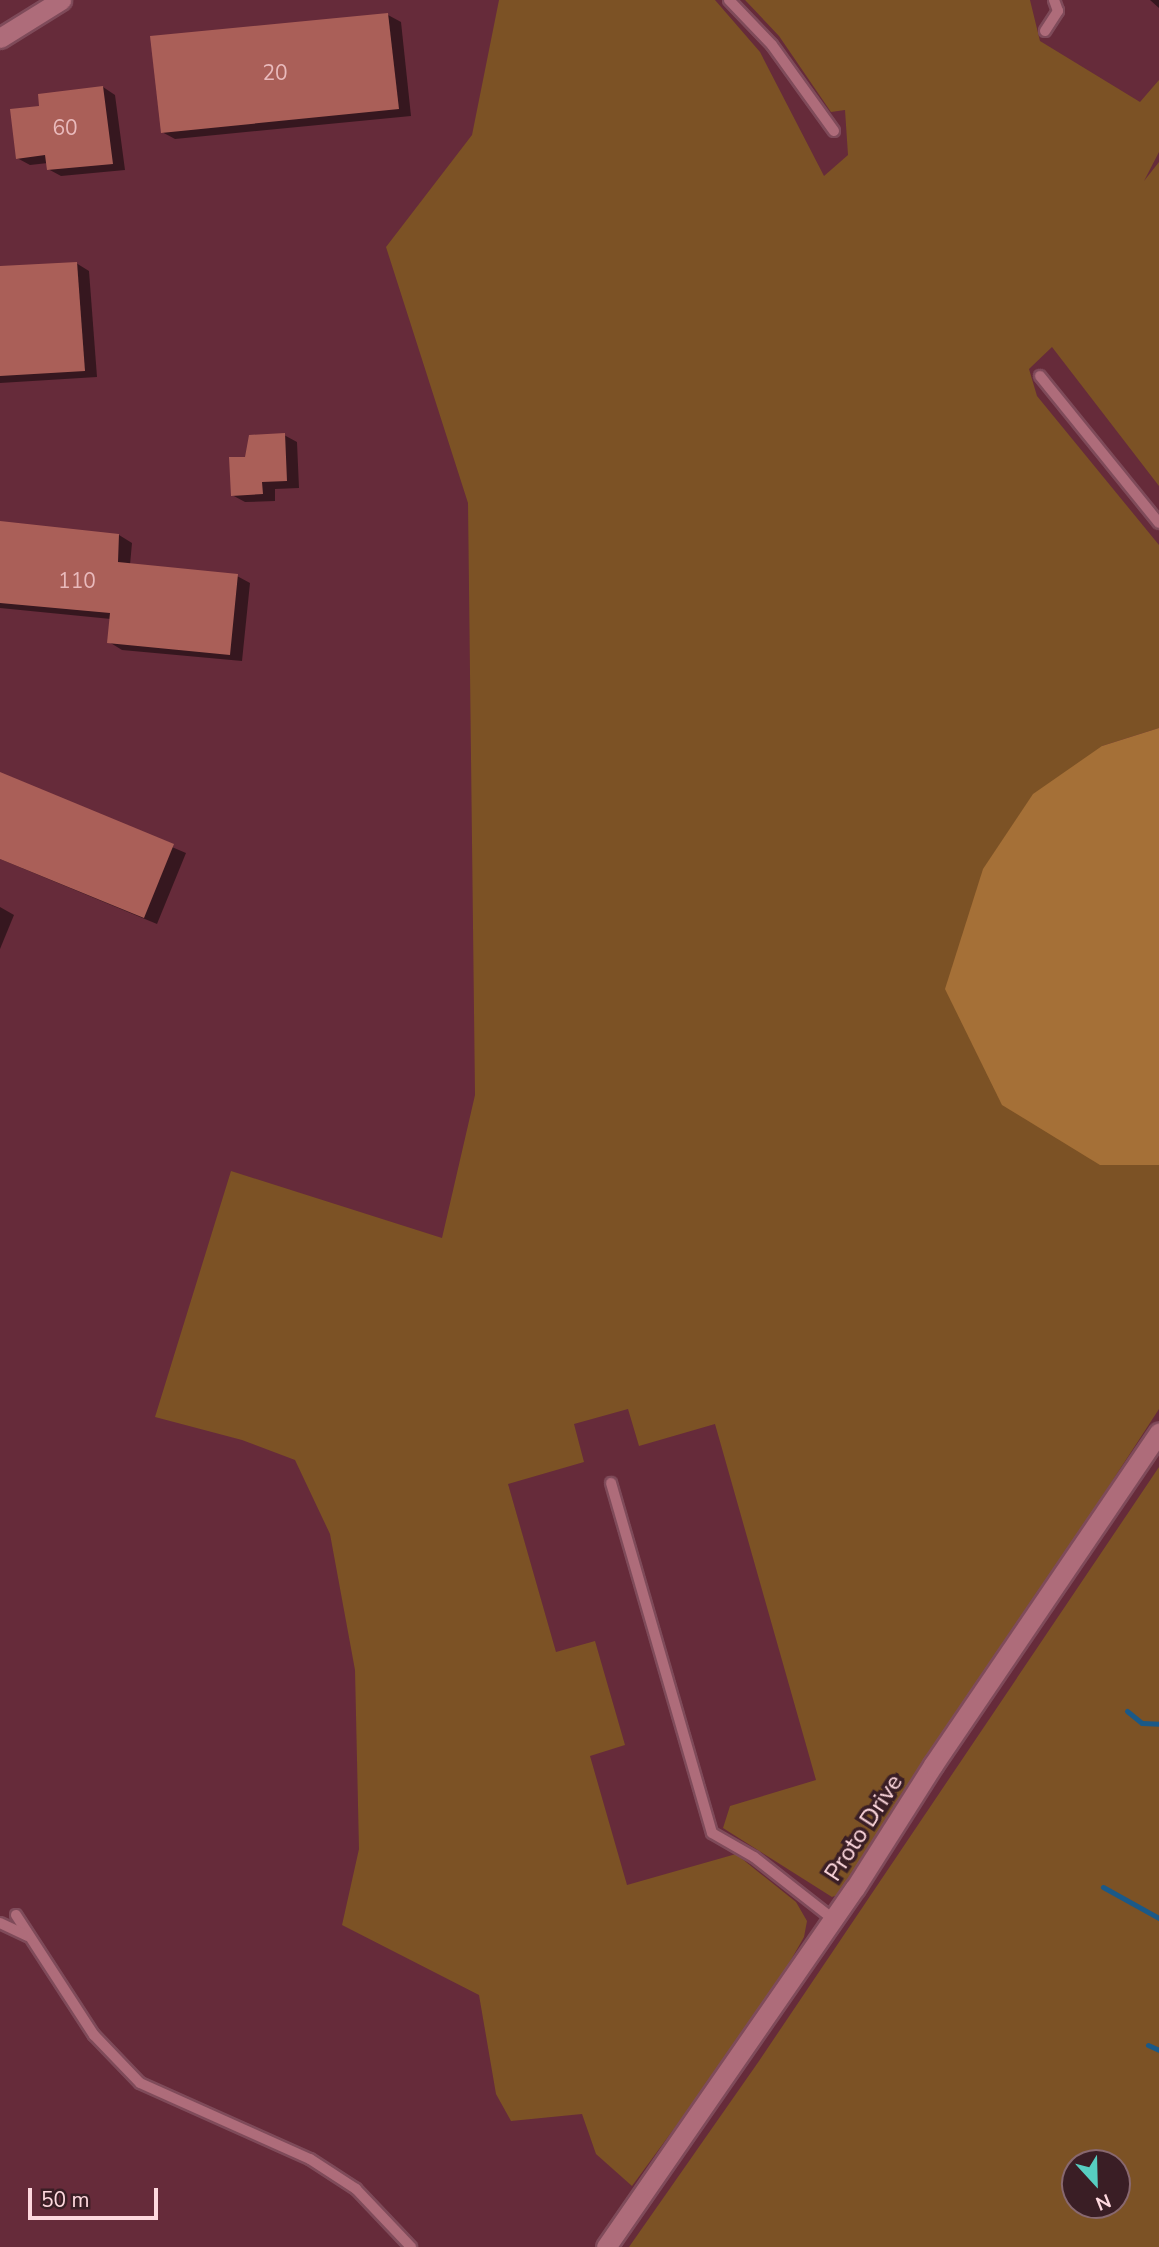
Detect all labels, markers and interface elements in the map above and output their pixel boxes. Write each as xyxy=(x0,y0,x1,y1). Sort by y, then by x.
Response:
house number: 20 xyxy=(262,60,288,86)
house number: 60 xyxy=(52,115,78,141)
house number: 110 xyxy=(58,568,96,594)
street label: Proto Drive xyxy=(819,1769,909,1887)
north arrow xyxy=(1061,2149,1131,2219)
scale bar xyxy=(32,2174,161,2218)
text: 50 m xyxy=(41,2186,90,2214)
text: N xyxy=(1092,2187,1115,2216)

